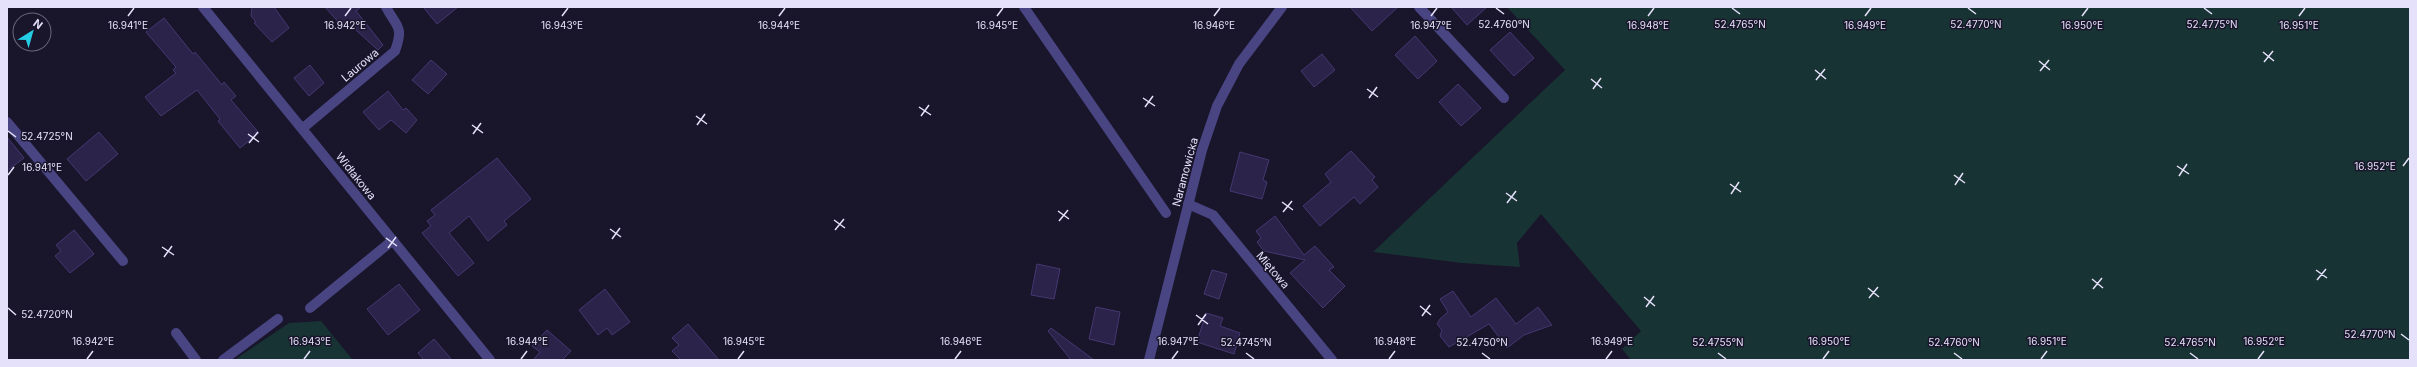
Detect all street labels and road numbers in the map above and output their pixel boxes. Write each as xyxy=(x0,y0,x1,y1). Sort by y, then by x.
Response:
street label: Laurowa xyxy=(338,45,382,85)
street label: Naramowicka xyxy=(1169,136,1201,208)
street label: Widłakowa xyxy=(333,150,379,202)
street label: Miętowa xyxy=(1253,249,1293,291)

